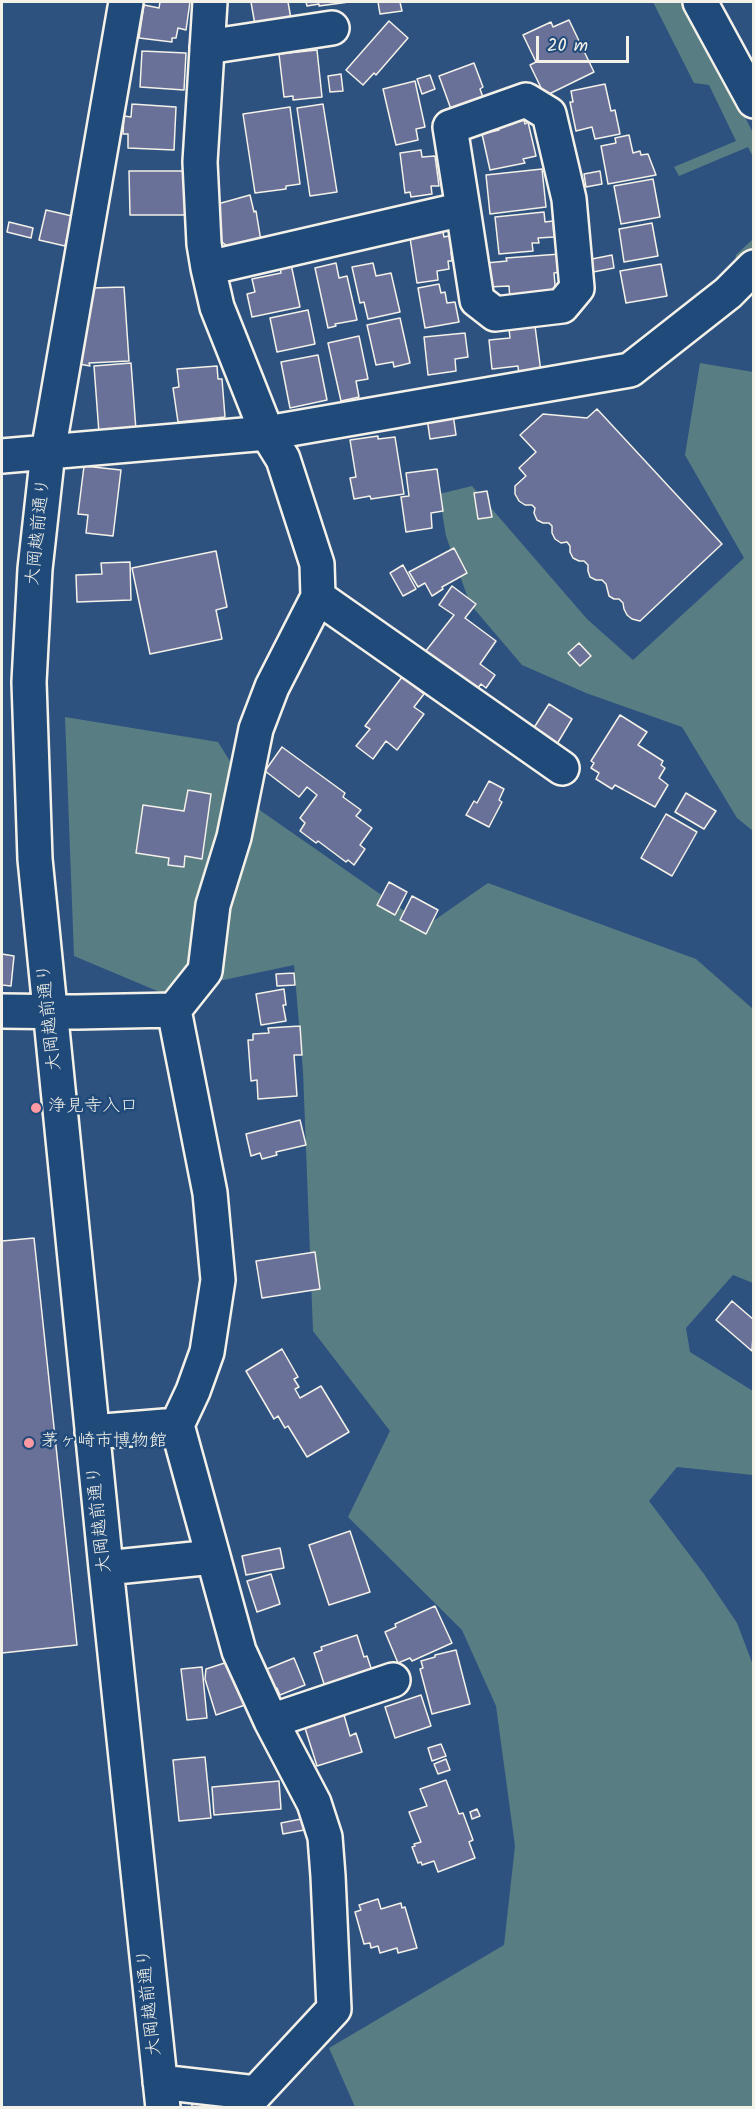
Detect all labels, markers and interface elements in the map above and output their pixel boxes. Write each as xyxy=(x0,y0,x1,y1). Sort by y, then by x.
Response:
scale bar xyxy=(539,24,632,62)
text: 20 m xyxy=(547,32,588,61)
street label: 大岡越前通り xyxy=(24,477,56,587)
street label: 大岡越前通り xyxy=(35,962,67,1072)
place label: 浄見寺入口 xyxy=(48,1097,138,1119)
marker: 浄見寺入口 xyxy=(29,1101,43,1115)
place label: 茅ヶ崎市博物館 xyxy=(41,1432,167,1454)
marker: 茅ヶ崎市博物館 xyxy=(22,1436,36,1450)
street label: 大岡越前通り xyxy=(85,1464,117,1574)
street label: 大岡越前通り xyxy=(135,1947,167,2057)

